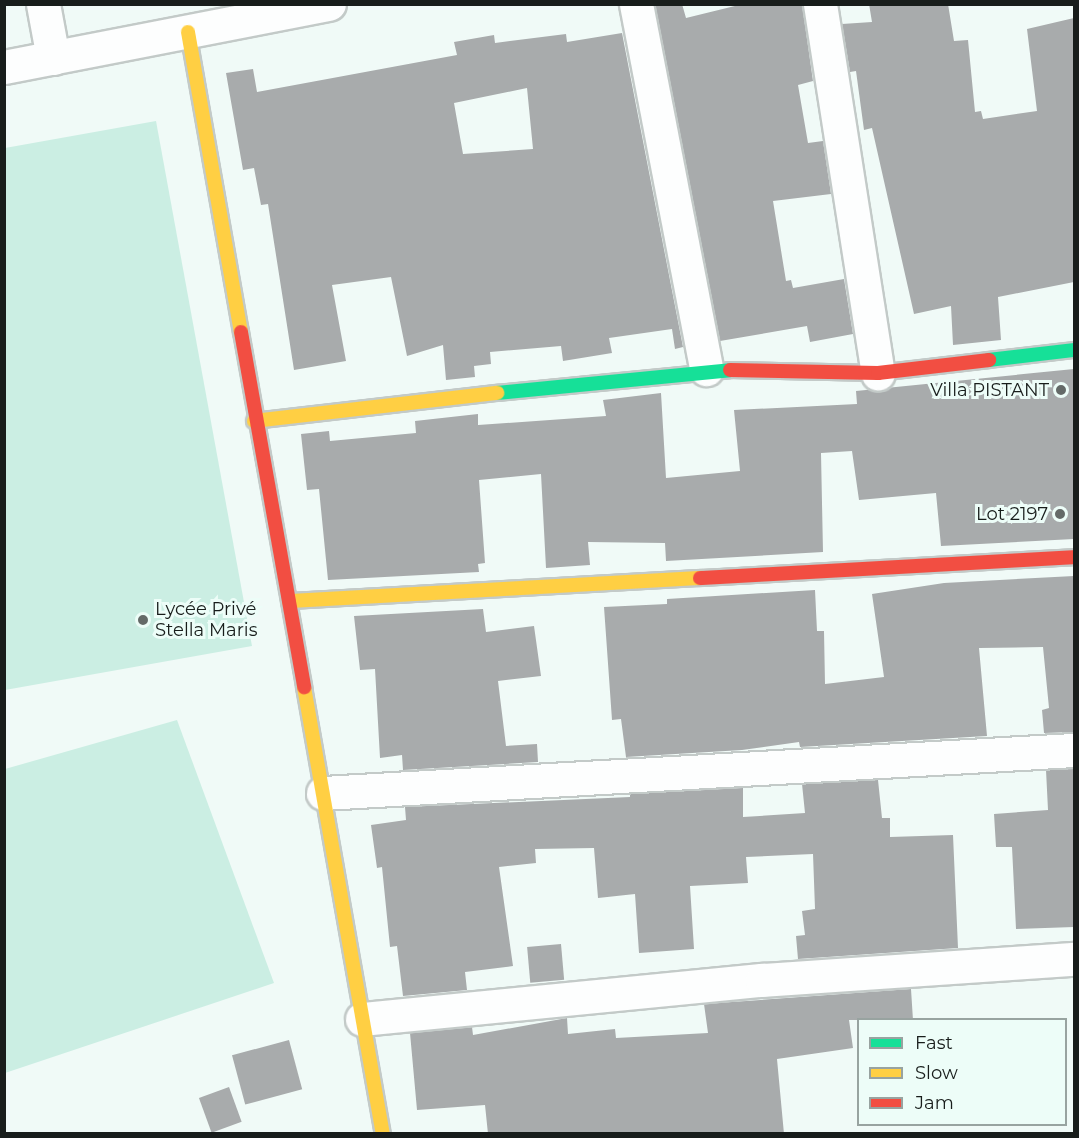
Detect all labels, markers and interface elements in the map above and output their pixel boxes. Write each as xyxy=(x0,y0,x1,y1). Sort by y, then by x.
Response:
place label: Villa PISTANT xyxy=(930,379,1049,401)
marker: Villa PISTANT xyxy=(1054,383,1068,397)
place label: Lot 2197 xyxy=(976,503,1048,525)
marker: Lot 2197 xyxy=(1053,507,1067,521)
place label: Lycée Privé Stella Maris xyxy=(155,599,257,642)
marker: Lycée Privé Stella Maris xyxy=(136,613,150,627)
legend xyxy=(857,1018,1067,1126)
text: Fast xyxy=(915,1032,953,1054)
text: Slow xyxy=(915,1062,958,1084)
text: Jam xyxy=(915,1092,954,1114)

